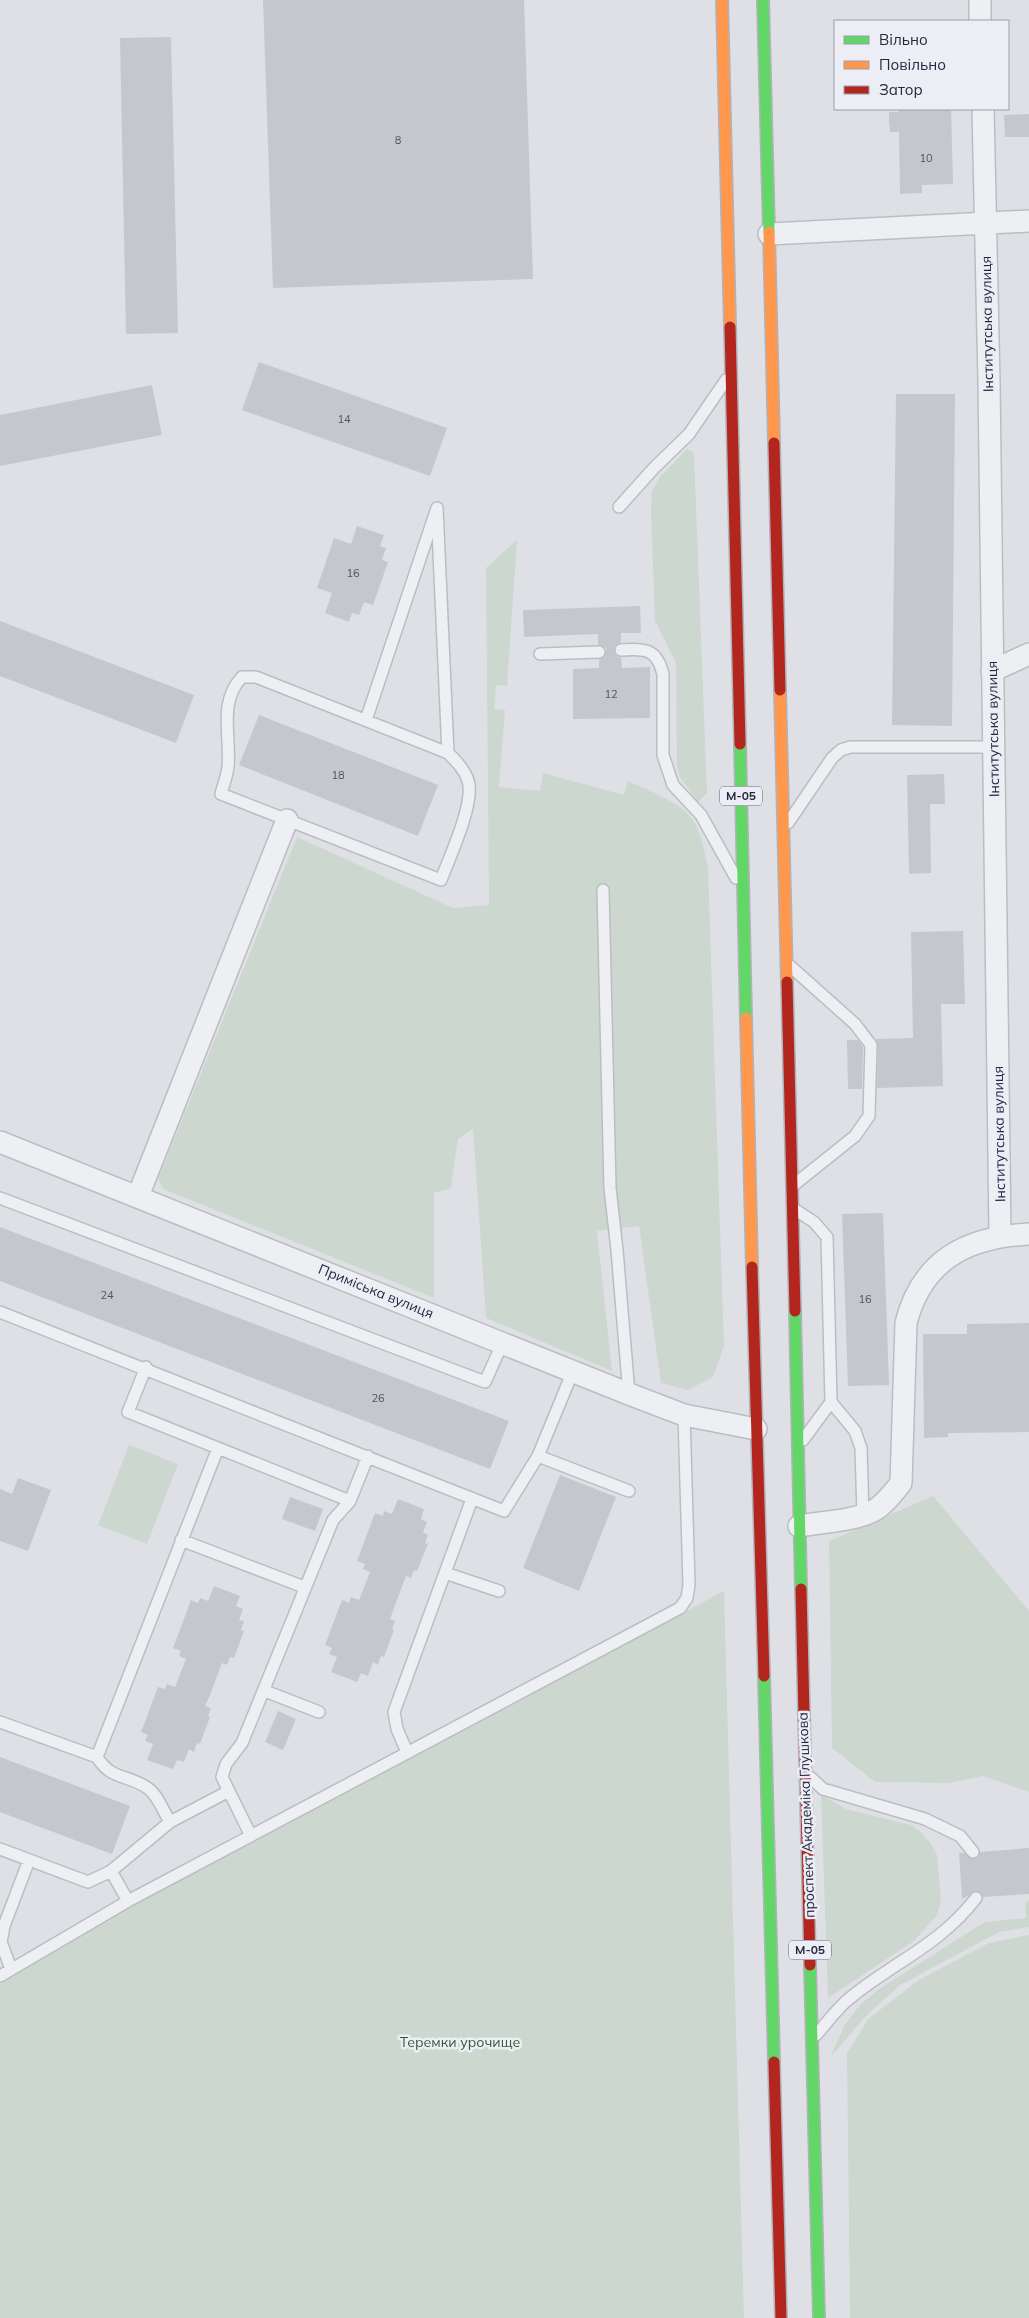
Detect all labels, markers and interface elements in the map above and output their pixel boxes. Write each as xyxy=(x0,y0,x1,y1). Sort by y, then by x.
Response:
legend xyxy=(834,20,1009,110)
text: Вільно xyxy=(879,30,928,49)
text: Повільно xyxy=(879,55,946,74)
text: Затор xyxy=(879,80,923,99)
house number: 8 xyxy=(395,133,402,147)
house number: 10 xyxy=(919,151,933,165)
street label: Інститутська вулиця xyxy=(977,256,997,392)
house number: 14 xyxy=(337,412,351,426)
house number: 16 xyxy=(346,566,360,580)
street label: Інститутська вулиця xyxy=(983,661,1003,797)
house number: 12 xyxy=(604,687,618,701)
house number: 18 xyxy=(331,768,345,782)
road number: М-05 xyxy=(720,786,762,806)
street label: Інститутська вулиця xyxy=(989,1066,1009,1202)
street label: Приміська вулиця xyxy=(316,1260,436,1322)
house number: 24 xyxy=(100,1288,114,1302)
house number: 16 xyxy=(858,1292,872,1306)
house number: 26 xyxy=(371,1391,385,1405)
street label: проспект Академіка Глушкова xyxy=(793,1712,819,1918)
road number: М-05 xyxy=(789,1940,831,1960)
park label: Теремки урочище xyxy=(400,2033,520,2051)

